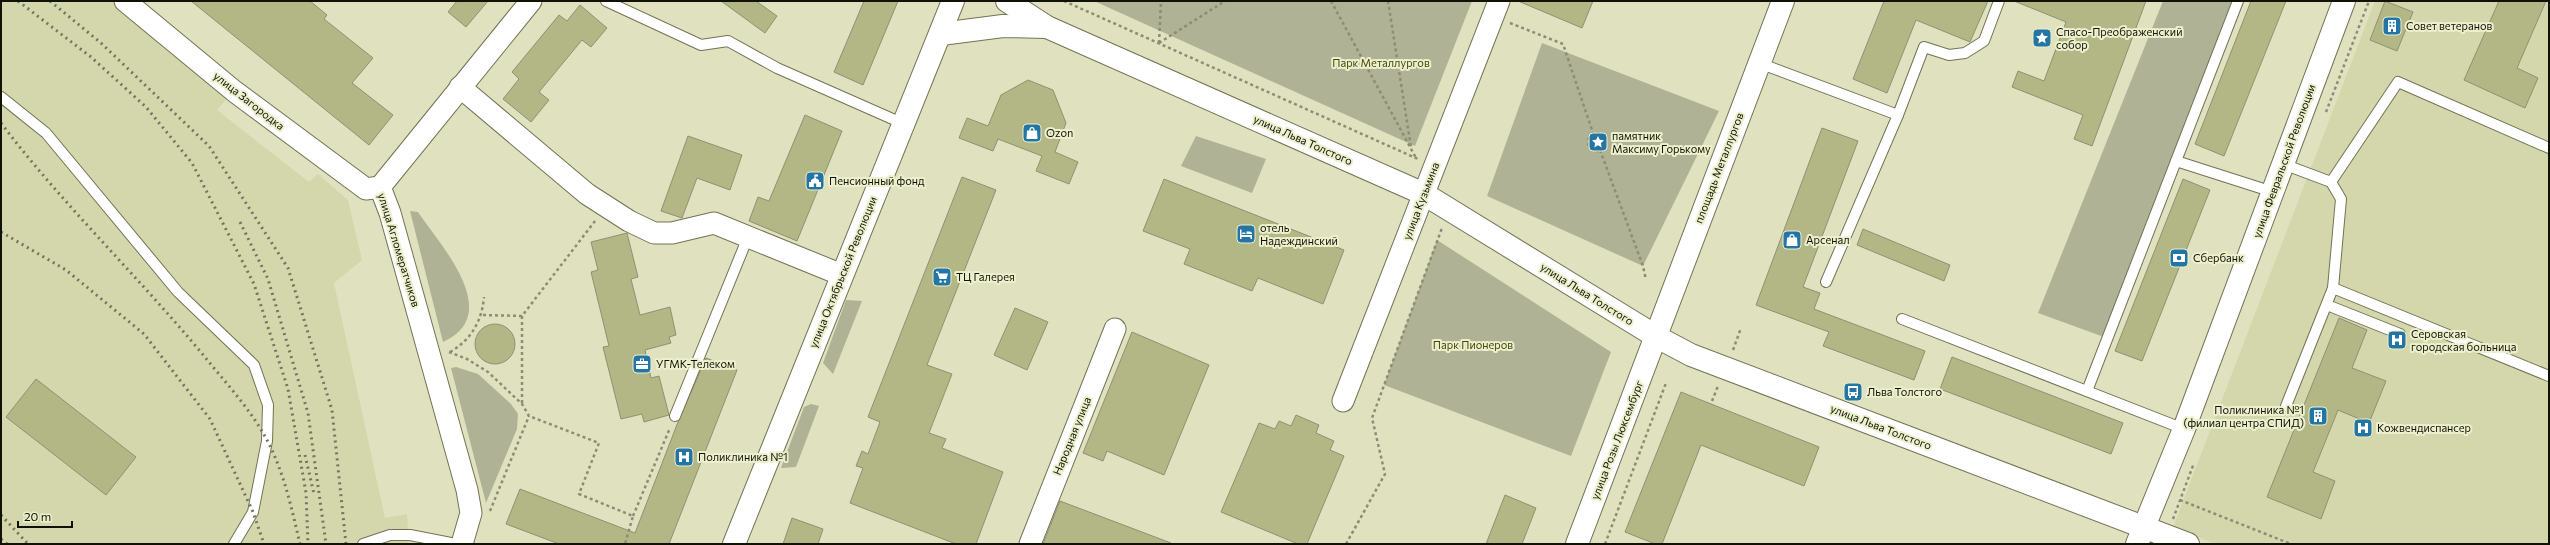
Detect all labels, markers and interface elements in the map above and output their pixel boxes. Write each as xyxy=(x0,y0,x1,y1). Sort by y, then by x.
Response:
building icon: Совет ветеранов xyxy=(2381,15,2403,37)
place label: Совет ветеранов xyxy=(2406,19,2493,32)
place label: Спасо-Преображенский собор xyxy=(2056,25,2182,51)
place icon: Спасо-Преображенский собор xyxy=(2031,27,2053,49)
park label: Парк Металлургов xyxy=(1332,56,1430,69)
street label: улица Загородка xyxy=(211,69,287,132)
street label: улица Февральской Революции xyxy=(2250,82,2317,239)
street label: площадь Металлургов xyxy=(1691,110,1746,225)
street label: улица Льва Толстого xyxy=(1252,112,1355,167)
shop icon: Ozon xyxy=(1021,122,1043,144)
place label: Ozon xyxy=(1046,126,1073,139)
place label: памятник Максиму Горькому xyxy=(1612,129,1711,155)
place icon: памятник Максиму Горькому xyxy=(1587,131,1609,153)
street label: улица Кузьмина xyxy=(1400,160,1441,241)
public building icon: Пенсионный фонд xyxy=(804,170,826,192)
place label: Пенсионный фонд xyxy=(829,174,925,187)
street label: улица Агломератчиков xyxy=(376,191,423,309)
street label: улица Октябрьской Революции xyxy=(806,194,879,349)
place label: отель Надеждинский xyxy=(1260,221,1338,247)
hotel icon: отель Надеждинский xyxy=(1235,223,1257,245)
shop icon: Арсенал xyxy=(1781,229,1803,251)
place label: Арсенал xyxy=(1806,233,1850,246)
bank icon: Сбербанк xyxy=(2168,247,2190,269)
place label: Сбербанк xyxy=(2193,251,2244,264)
street label: улица Льва Толстого xyxy=(1538,260,1637,328)
supermarket icon: ТЦ Галерея xyxy=(931,266,953,288)
place label: ТЦ Галерея xyxy=(956,270,1015,283)
place label: Серовская городская больница xyxy=(2411,327,2516,353)
hospital icon: Серовская городская больница xyxy=(2386,329,2408,351)
park label: Парк Пионеров xyxy=(1433,338,1513,351)
office icon: УГМК-Телеком xyxy=(631,353,653,375)
place label: УГМК-Телеком xyxy=(656,357,735,370)
street label: улица Розы Люксембург xyxy=(1588,378,1645,501)
bus stop icon: Льва Толстого xyxy=(1842,381,1864,403)
place label: Льва Толстого xyxy=(1867,385,1942,398)
street label: Народная улица xyxy=(1050,395,1093,477)
street label: улица Льва Толстого xyxy=(1829,401,1934,452)
place label: Поликлиника №1 (филиал центра СПИД) xyxy=(2184,403,2304,429)
building icon: Поликлиника №1 (филиал центра СПИД) xyxy=(2307,405,2329,427)
hospital icon: Кожвендиспансер xyxy=(2352,417,2374,439)
place label: Кожвендиспансер xyxy=(2377,421,2471,434)
hospital icon: Поликлиника №1 xyxy=(673,446,695,468)
place label: Поликлиника №1 xyxy=(698,450,788,463)
scale bar xyxy=(18,503,72,529)
text: 20 m xyxy=(24,509,51,523)

